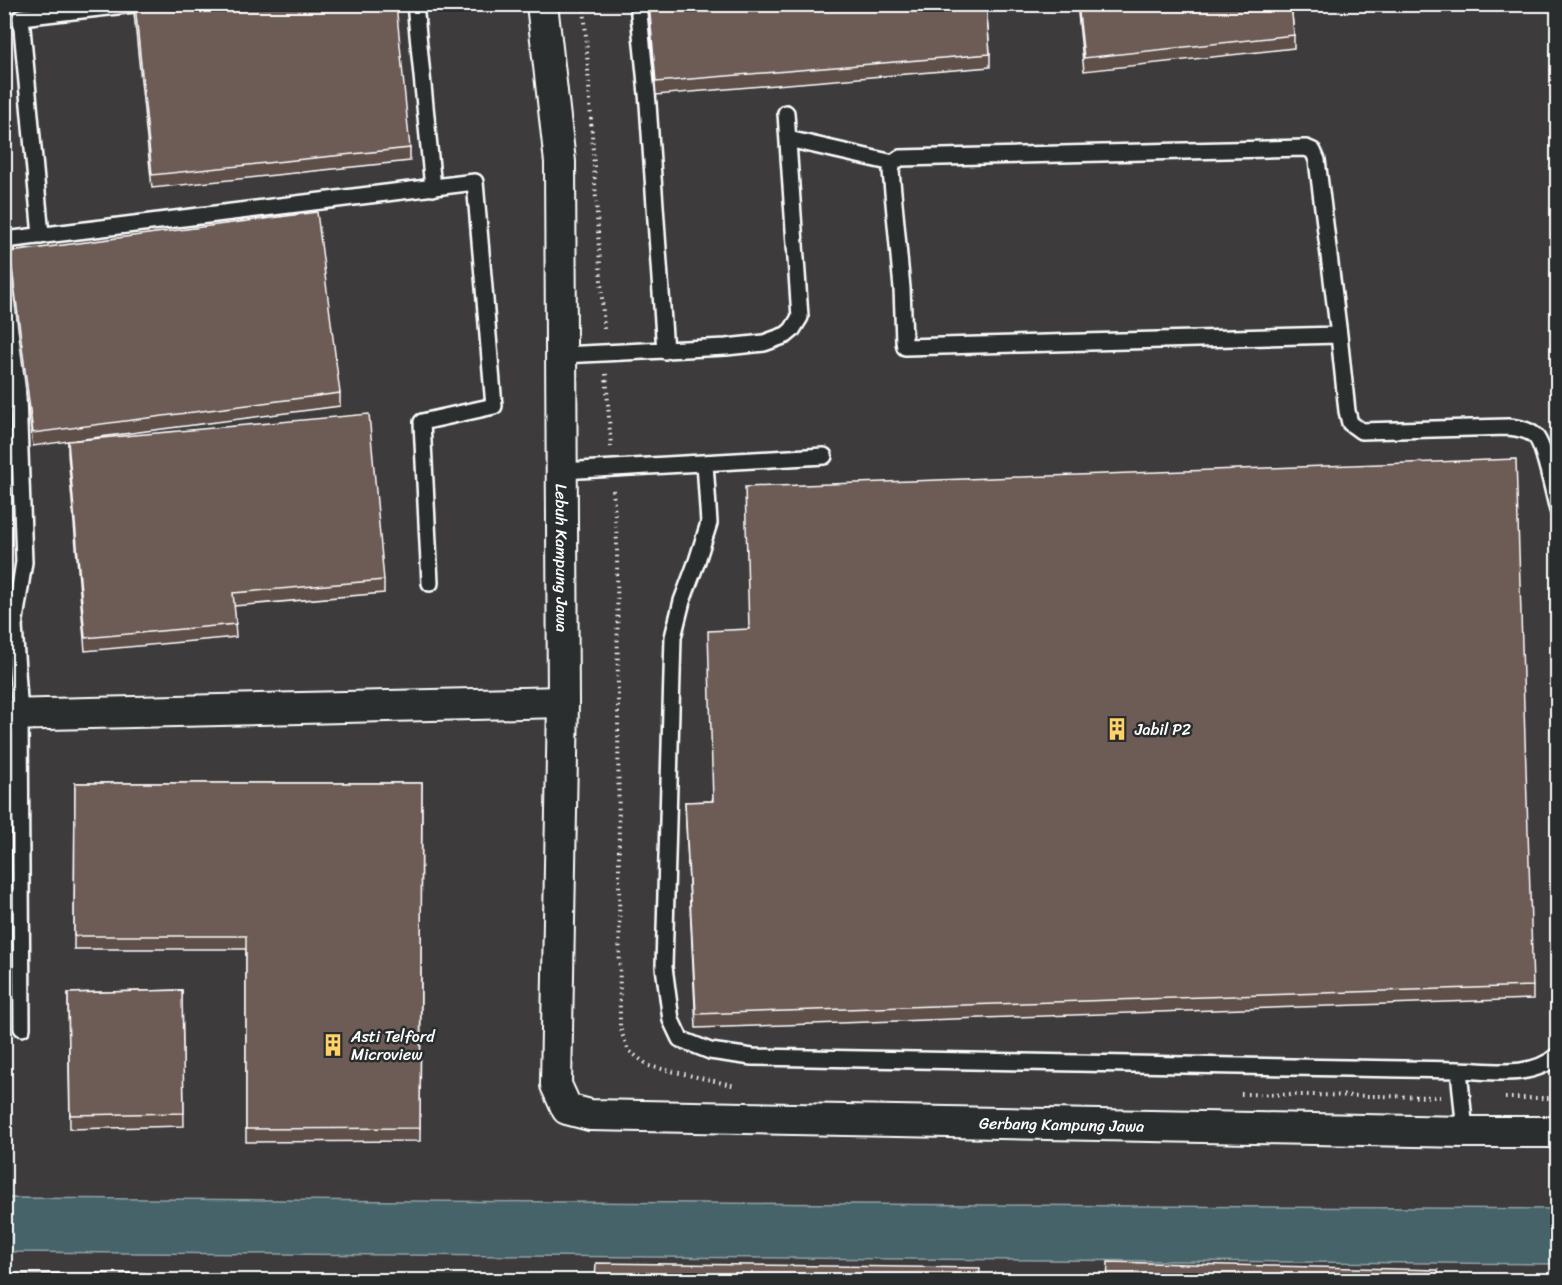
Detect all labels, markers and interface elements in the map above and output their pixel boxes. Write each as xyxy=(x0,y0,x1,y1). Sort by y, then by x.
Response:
street label: Lebuh Kampung Jawa xyxy=(547,484,577,632)
place label: Jabil P2 xyxy=(1134,715,1191,744)
building icon: Jabil P2 xyxy=(1104,716,1130,742)
place label: Asti Telford Microview xyxy=(350,1022,436,1069)
building icon: Asti Telford Microview xyxy=(320,1032,346,1058)
street label: Gerbang Kampung Jawa xyxy=(979,1109,1144,1141)

